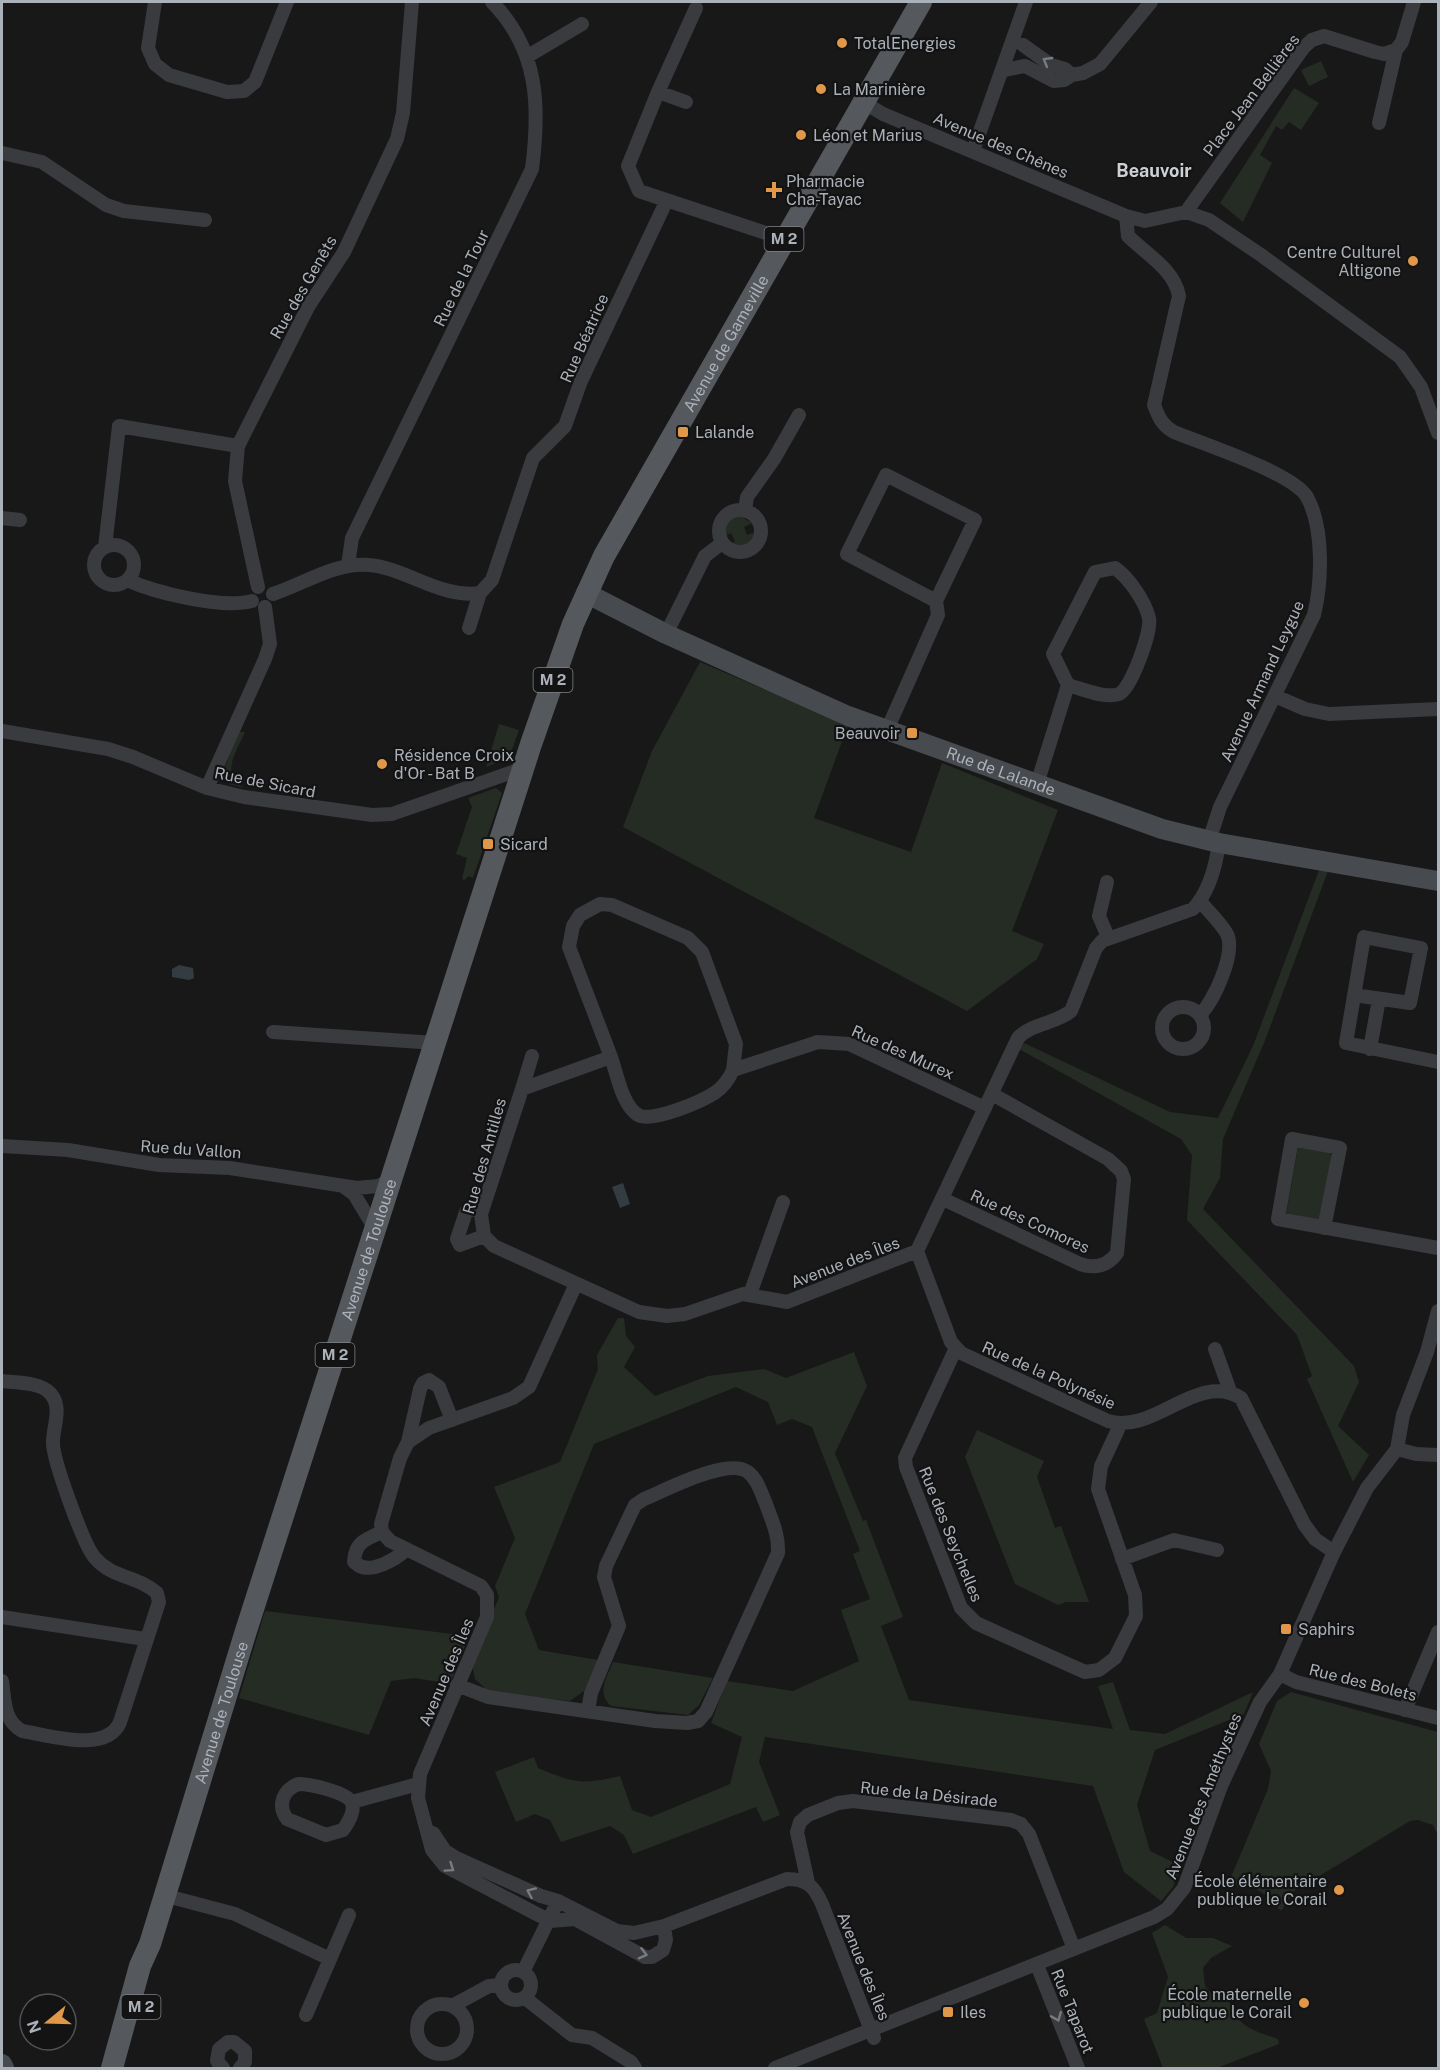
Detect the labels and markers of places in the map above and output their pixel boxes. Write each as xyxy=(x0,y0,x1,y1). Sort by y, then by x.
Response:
place label: TotalEnergies xyxy=(854,34,956,53)
marker: TotalEnergies xyxy=(835,36,849,50)
place label: La Marinière xyxy=(833,80,925,99)
marker: La Marinière xyxy=(814,82,828,96)
place label: Léon et Marius xyxy=(813,126,922,145)
marker: Léon et Marius xyxy=(794,128,808,142)
place label: Pharmacie Cha-Tayac xyxy=(786,172,865,209)
marker: Pharmacie Cha-Tayac xyxy=(767,183,781,197)
place label: Centre Culturel Altigone xyxy=(1287,243,1401,280)
marker: Centre Culturel Altigone xyxy=(1406,254,1420,268)
place label: Lalande xyxy=(695,423,754,442)
marker: Lalande xyxy=(676,425,690,439)
place label: Beauvoir xyxy=(835,724,900,743)
marker: Beauvoir xyxy=(905,726,919,740)
place label: Résidence Croix d'Or - Bat B xyxy=(394,746,514,783)
marker: Résidence Croix d'Or - Bat B xyxy=(375,757,389,771)
place label: Sicard xyxy=(500,835,548,854)
marker: Sicard xyxy=(481,837,495,851)
place label: Saphirs xyxy=(1298,1620,1355,1639)
marker: Saphirs xyxy=(1279,1622,1293,1636)
place label: École élémentaire publique le Corail xyxy=(1194,1871,1327,1909)
marker: École élémentaire publique le Corail xyxy=(1332,1883,1346,1897)
place label: École maternelle publique le Corail xyxy=(1162,1984,1292,2022)
marker: École maternelle publique le Corail xyxy=(1297,1996,1311,2010)
place label: Iles xyxy=(960,2003,986,2022)
marker: Iles xyxy=(941,2005,955,2019)

